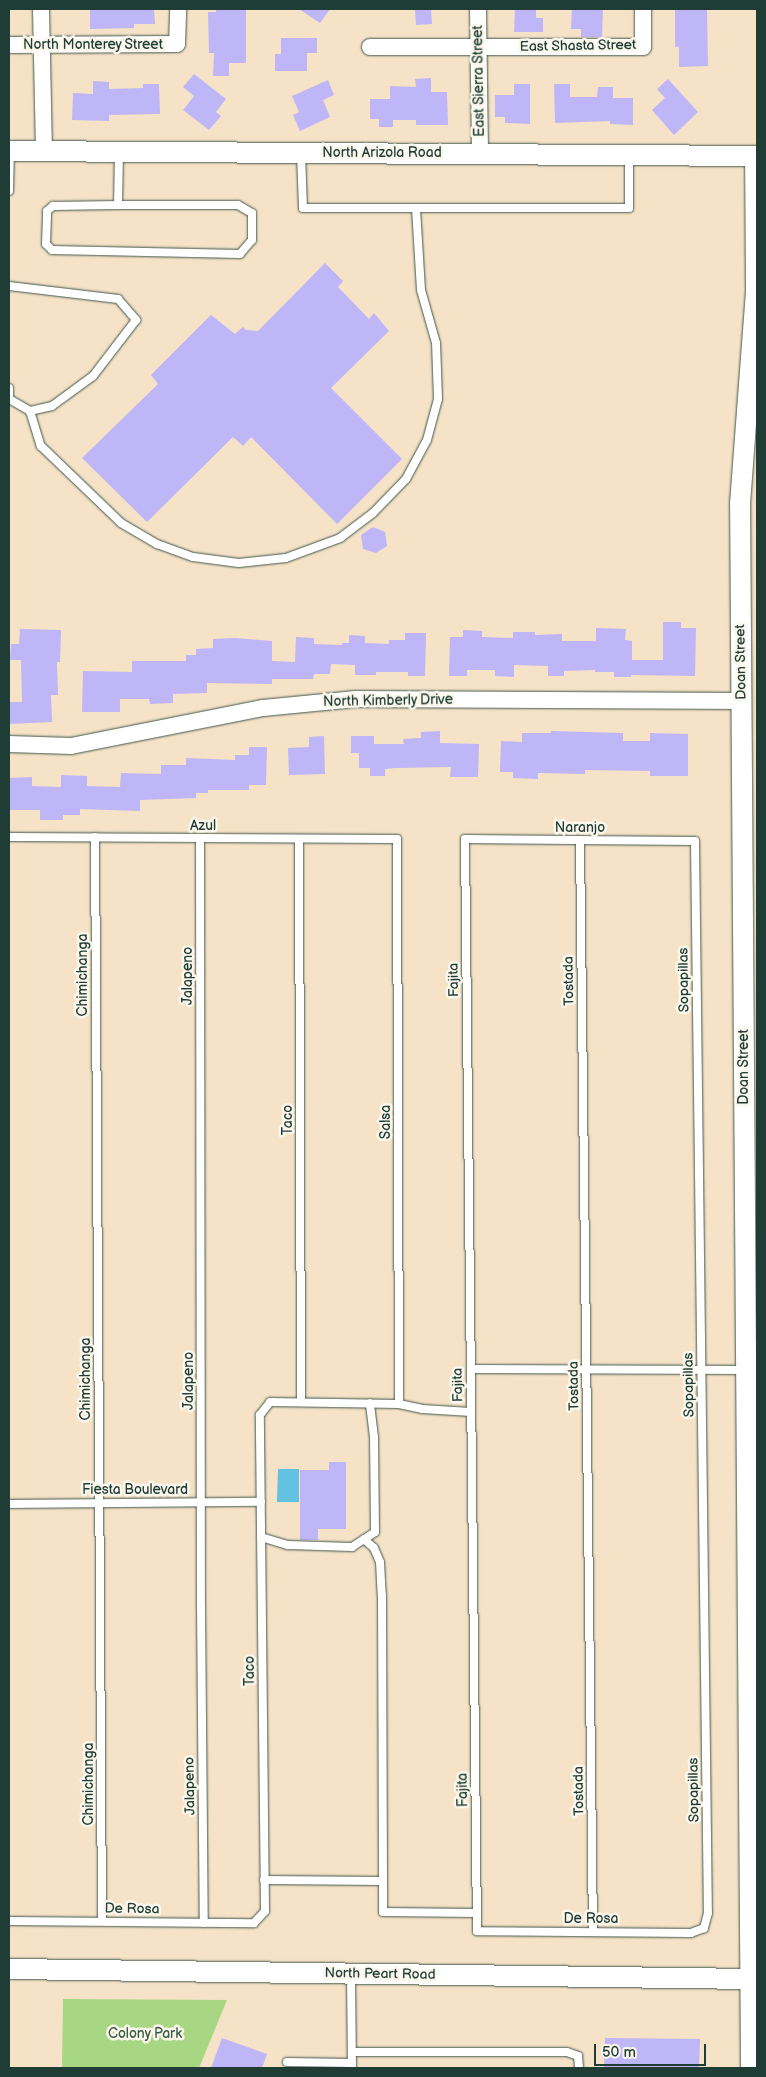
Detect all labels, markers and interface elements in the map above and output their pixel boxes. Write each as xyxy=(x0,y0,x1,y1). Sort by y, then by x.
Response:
street label: East Sierra Street xyxy=(470,25,488,137)
street label: North Monterey Street xyxy=(22,37,164,53)
street label: East Shasta Street xyxy=(519,37,637,55)
street label: North Arizola Road xyxy=(322,145,442,161)
street label: Doan Street xyxy=(732,624,750,700)
street label: North Kimberly Drive xyxy=(322,691,454,711)
street label: Azul xyxy=(190,818,216,834)
street label: Naranjo xyxy=(555,820,605,836)
street label: Chimichanga xyxy=(75,934,91,1016)
street label: Jalapeno xyxy=(180,947,196,1005)
street label: Sopapillas xyxy=(675,947,693,1013)
street label: Tostada xyxy=(560,956,578,1006)
street label: Fajita xyxy=(445,963,463,997)
street label: Doan Street xyxy=(736,1029,752,1105)
street label: Taco xyxy=(280,1105,296,1135)
street label: Salsa xyxy=(378,1105,394,1139)
street label: Chimichanga xyxy=(78,1338,94,1420)
street label: Jalapeno xyxy=(181,1352,197,1410)
street label: Sopapillas xyxy=(680,1352,698,1418)
street label: Tostada xyxy=(565,1361,583,1411)
street label: Fajita xyxy=(449,1368,467,1402)
street label: Fiesta Boulevard xyxy=(82,1482,188,1498)
street label: Taco xyxy=(242,1656,258,1686)
street label: Chimichanga xyxy=(81,1743,97,1825)
street label: Jalapeno xyxy=(181,1757,199,1815)
street label: Sopapillas xyxy=(685,1757,703,1823)
street label: Tostada xyxy=(570,1766,588,1816)
street label: Fajita xyxy=(454,1773,472,1807)
street label: De Rosa xyxy=(104,1900,160,1918)
street label: De Rosa xyxy=(564,1911,618,1927)
street label: North Peart Road xyxy=(324,1965,436,1983)
park label: Colony Park xyxy=(108,2026,182,2042)
scale bar xyxy=(596,2034,708,2066)
text: 50 m xyxy=(602,2043,636,2062)

